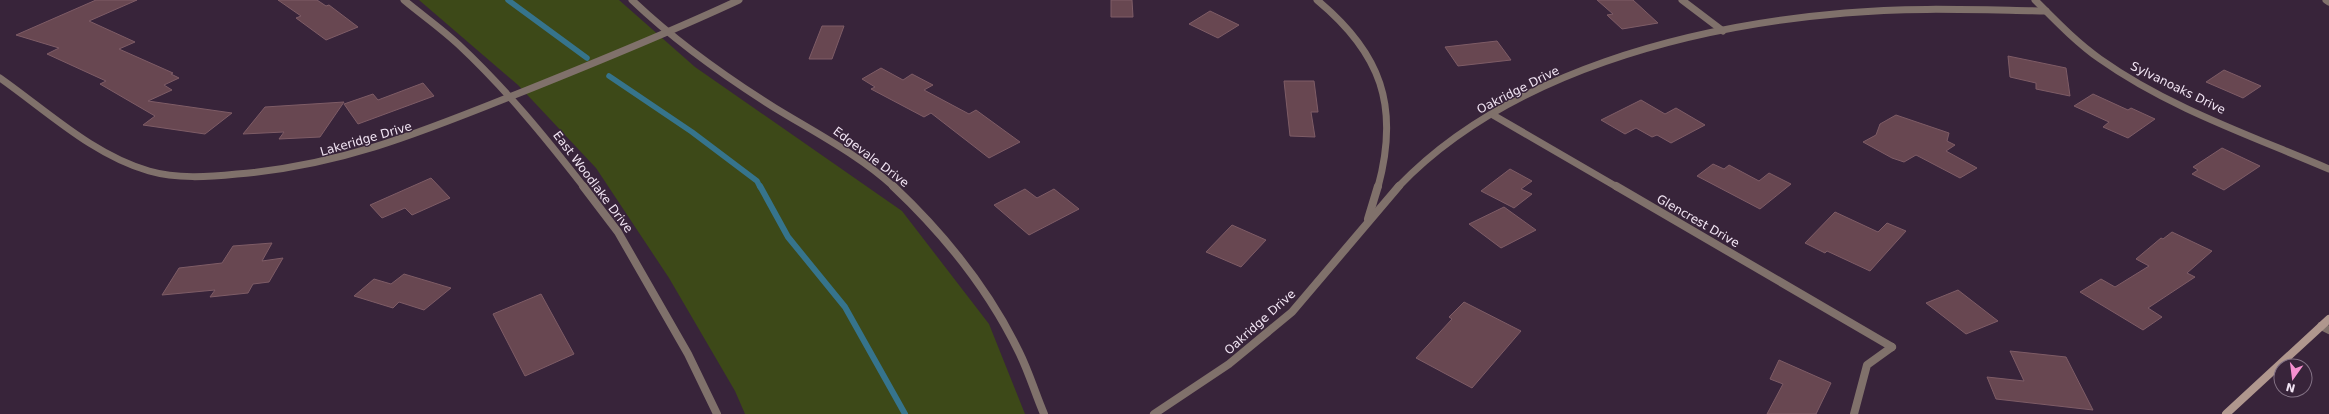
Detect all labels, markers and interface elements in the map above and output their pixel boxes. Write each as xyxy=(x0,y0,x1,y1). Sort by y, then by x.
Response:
street label: Sylvanoaks Drive xyxy=(2128,59,2228,117)
street label: Oakridge Drive xyxy=(1475,63,1561,117)
street label: Lakeridge Drive xyxy=(319,119,413,159)
street label: Edgevale Drive xyxy=(830,124,912,190)
street label: East Woodlake Drive xyxy=(550,128,636,236)
street label: Glencrest Drive xyxy=(1654,192,1742,250)
street label: Oakridge Drive xyxy=(1222,287,1298,357)
north arrow xyxy=(2273,358,2313,398)
text: N xyxy=(2285,380,2297,395)

